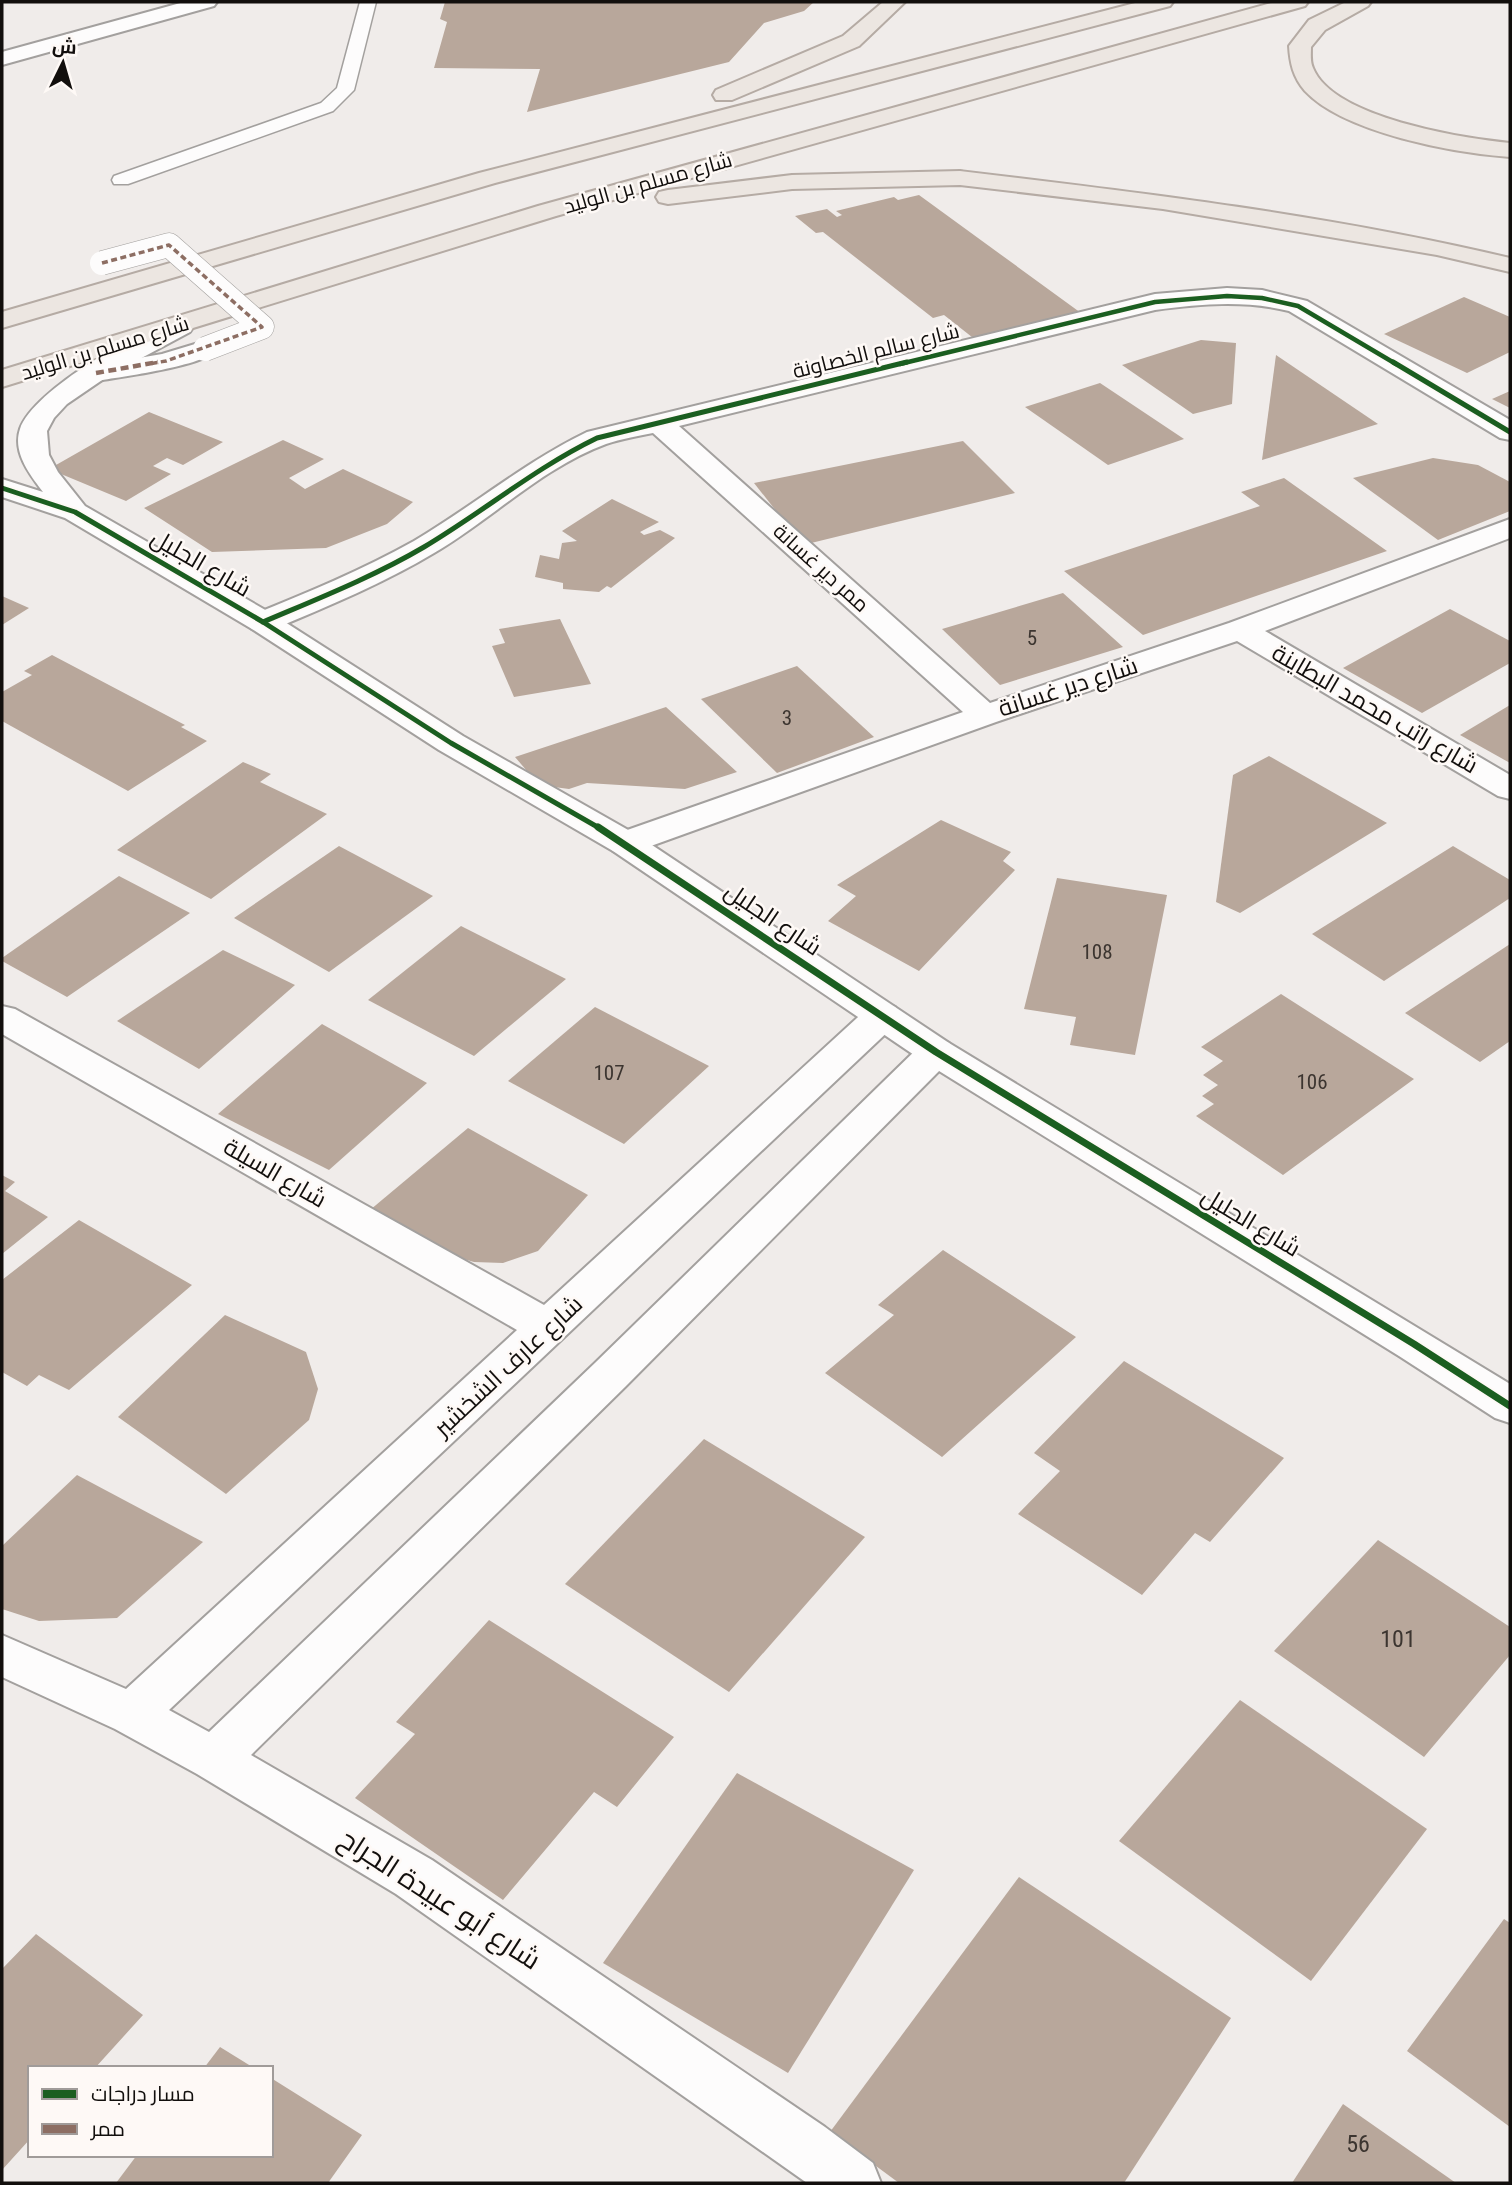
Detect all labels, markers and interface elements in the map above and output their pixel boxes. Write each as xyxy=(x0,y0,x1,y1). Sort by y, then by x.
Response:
north arrow xyxy=(28,28,98,98)
text: ش xyxy=(51,34,78,59)
street label: شارع مسلم بن الوليد xyxy=(561,147,735,220)
street label: شارع مسلم بن الوليد xyxy=(18,311,192,387)
street label: شارع سالم الخصاونة xyxy=(790,319,962,385)
street label: ممر دير غسانة xyxy=(768,519,874,617)
street label: شارع الجليل xyxy=(145,523,256,605)
house number: 5 xyxy=(1027,626,1037,650)
street label: شارع راتب محمد البطاينة xyxy=(1266,639,1483,781)
street label: شارع دير غسانة xyxy=(995,651,1142,725)
house number: 3 xyxy=(782,706,792,730)
street label: شارع الجليل xyxy=(718,876,827,963)
house number: 108 xyxy=(1081,940,1113,964)
house number: 107 xyxy=(593,1061,625,1085)
house number: 106 xyxy=(1296,1070,1328,1094)
street label: شارع السيلة xyxy=(218,1132,331,1215)
street label: شارع الجليل xyxy=(1195,1181,1306,1264)
street label: شارع عارف الشخشير xyxy=(426,1290,589,1445)
house number: 101 xyxy=(1380,1625,1416,1653)
street label: شارع أبو عبيدة الجراح xyxy=(332,1821,547,1978)
legend xyxy=(28,2066,273,2157)
text: مسار دراجات xyxy=(91,2082,195,2106)
text: ممر xyxy=(90,2117,125,2141)
house number: 56 xyxy=(1346,2130,1370,2158)

